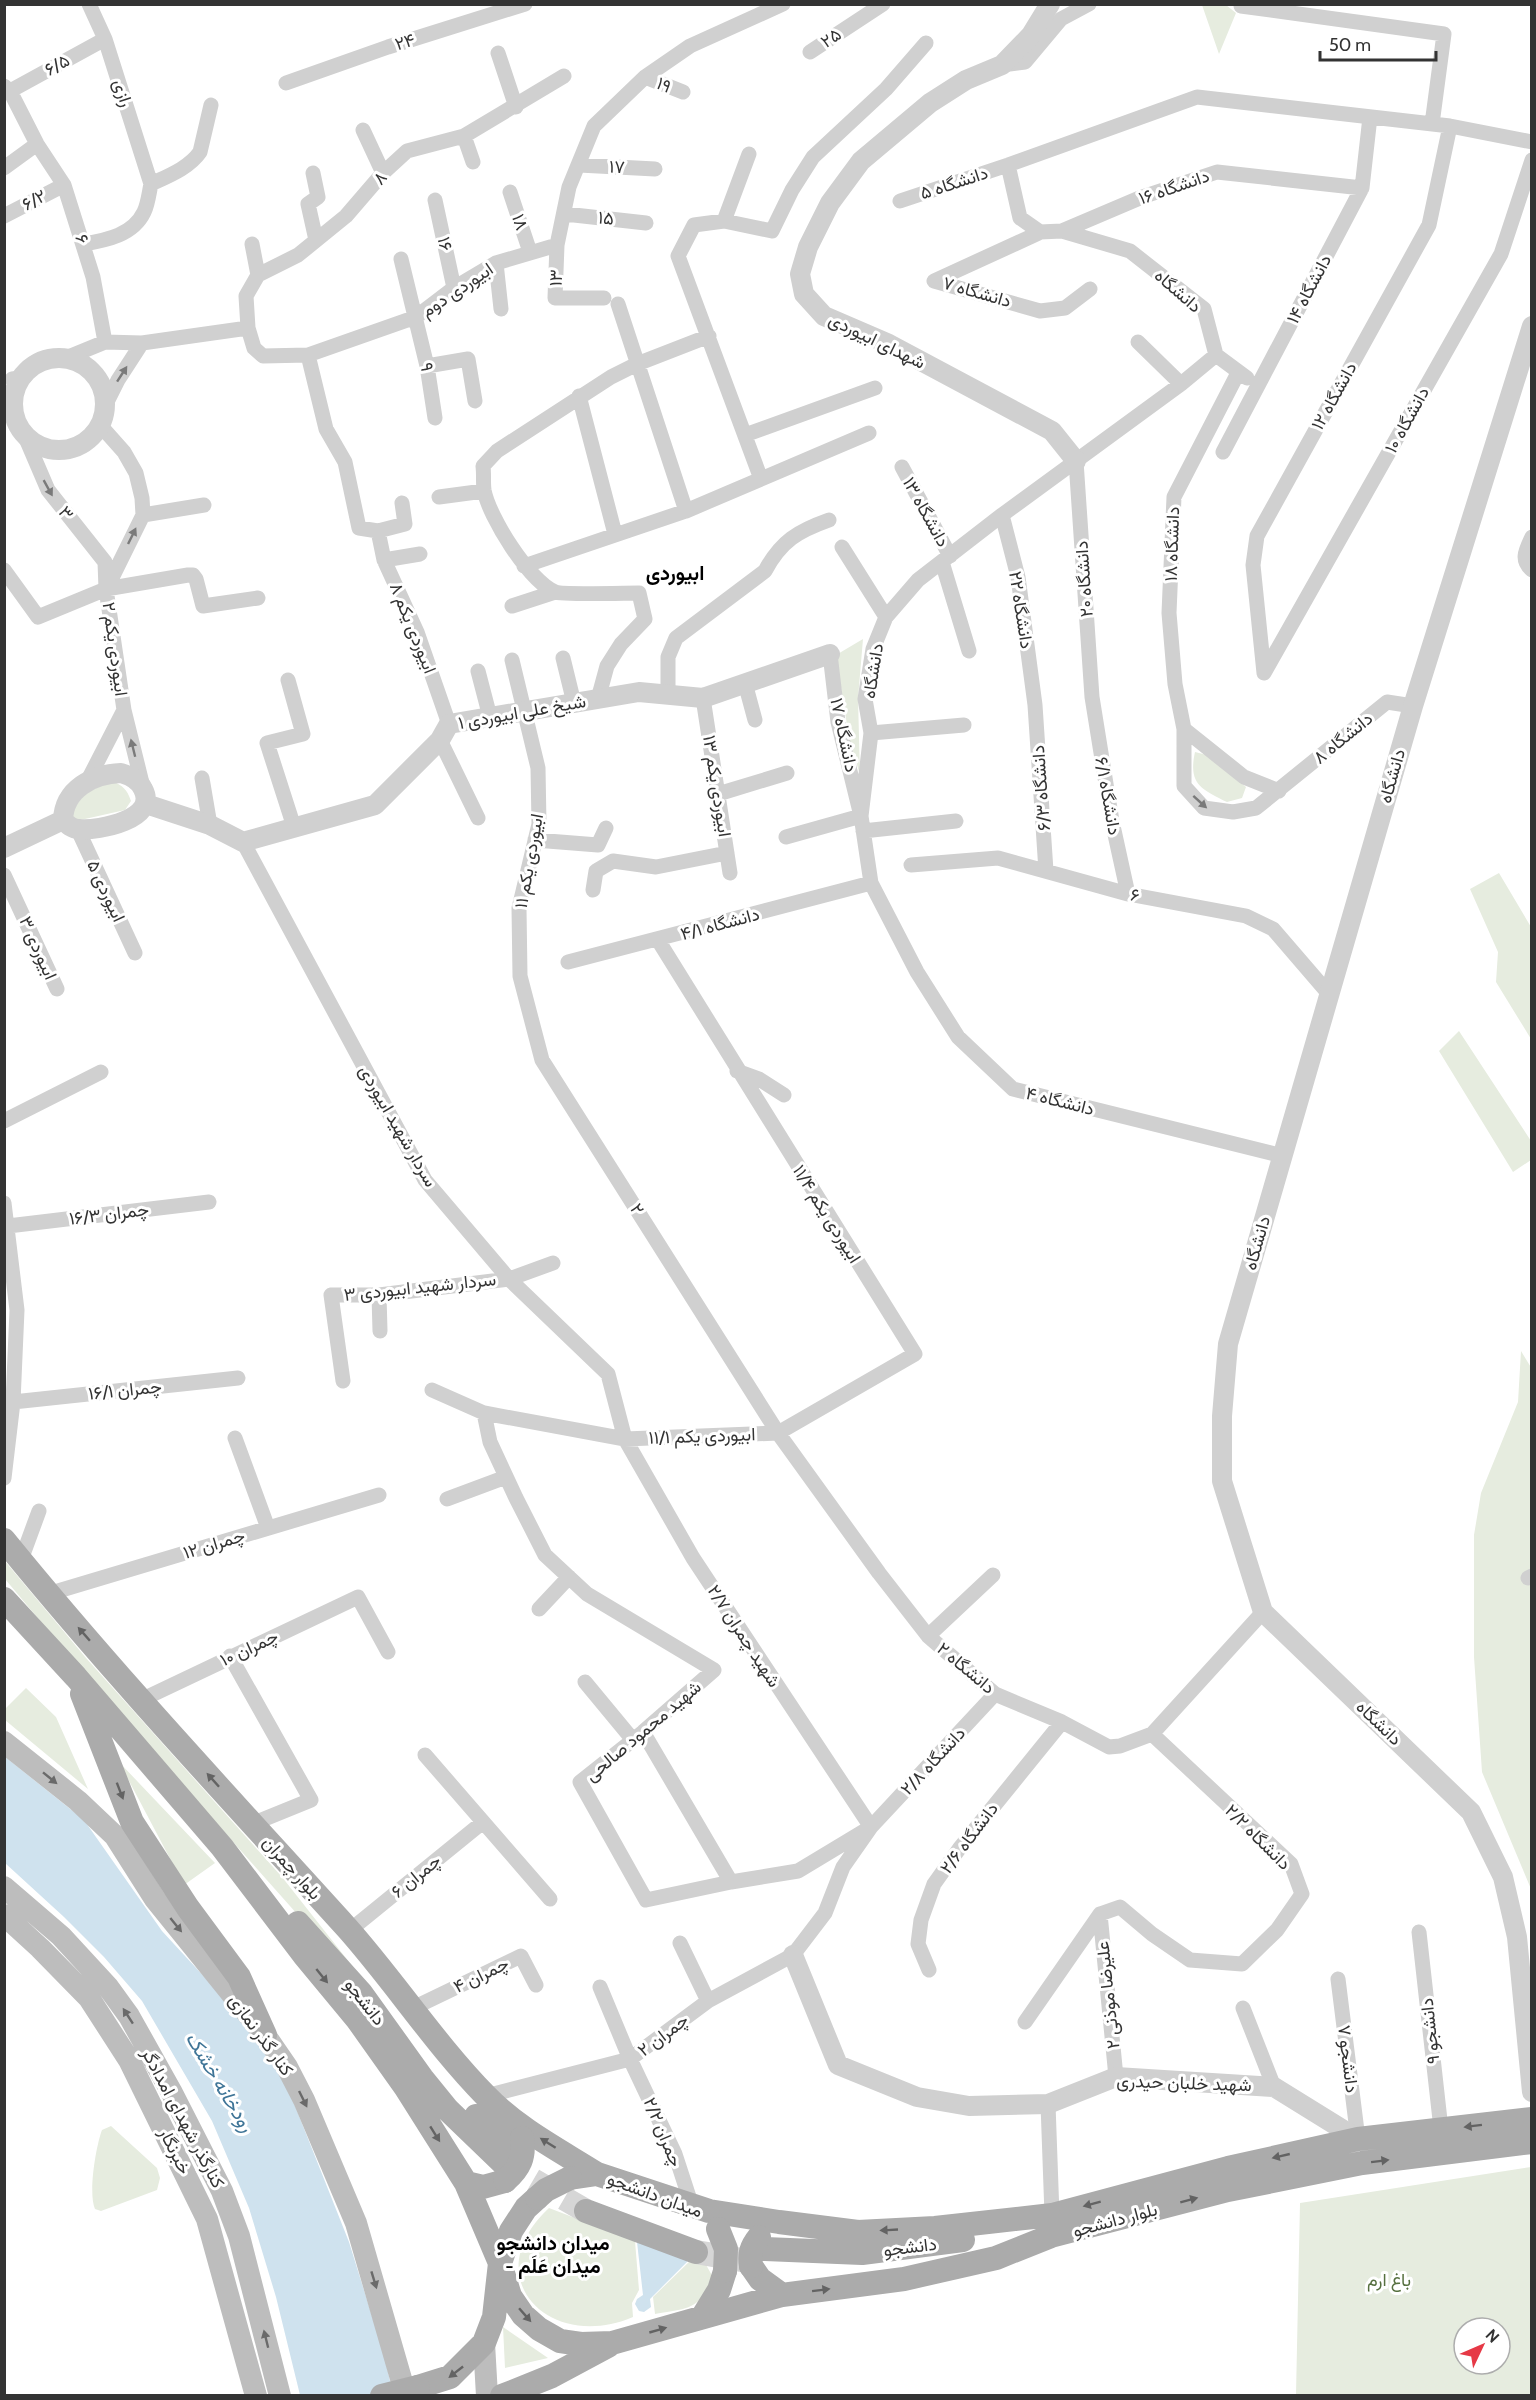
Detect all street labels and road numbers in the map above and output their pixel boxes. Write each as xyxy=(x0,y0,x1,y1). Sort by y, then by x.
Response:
street label: ۲۵ xyxy=(817,23,845,53)
street label: ۲۴ xyxy=(392,29,418,55)
street label: ۶/۵ xyxy=(41,49,73,81)
street label: ۱۹ xyxy=(653,72,675,98)
street label: رازی xyxy=(108,76,138,110)
street label: ۱۷ xyxy=(609,156,625,178)
street label: ۵ دانشگاه xyxy=(917,162,991,204)
street label: ۱۶ دانشگاه xyxy=(1136,165,1212,209)
street label: ۸ xyxy=(368,167,392,189)
street label: ۶/۲ xyxy=(18,185,50,215)
street label: ۱۵ xyxy=(597,206,615,230)
street label: ۱۸ xyxy=(507,211,533,233)
street label: ۶ xyxy=(70,231,94,247)
street label: ۱۶ xyxy=(433,235,457,253)
street label: ۱۴ دانشگاه xyxy=(1282,251,1336,327)
street label: ابیوردی دوم xyxy=(417,258,498,323)
street label: دانشگاه xyxy=(1150,265,1206,317)
street label: ۱۳ xyxy=(545,269,567,287)
street label: ۷ دانشگاه xyxy=(940,272,1014,312)
street label: شهدای ابیوردی xyxy=(825,308,929,374)
street label: ۱۲ دانشگاه xyxy=(1306,358,1362,434)
street label: ۹ xyxy=(415,361,439,373)
street label: ۱۰ دانشگاه xyxy=(1380,383,1434,457)
street label: ۱۳ دانشگاه xyxy=(898,473,954,551)
street label: ۳ xyxy=(54,501,78,525)
street label: ۱۸ دانشگاه xyxy=(1160,506,1184,582)
street label: ۲۰ دانشگاه xyxy=(1070,540,1098,618)
street label: ۲۲ دانشگاه xyxy=(1004,570,1038,650)
street label: ۸ ابیوردی یکم xyxy=(384,579,441,677)
street label: ۲ ابیوردی یکم xyxy=(97,601,132,698)
street label: دانشگاه xyxy=(858,642,888,700)
street label: شیخ علی ابیوردی ۱ xyxy=(456,690,588,735)
street label: ۱۷ دانشگاه xyxy=(825,696,863,774)
street label: ۸ دانشگاه xyxy=(1309,707,1377,769)
street label: ۱۳ ابیوردی یکم xyxy=(697,734,736,838)
street label: ۶/۳ دانشگاه xyxy=(1027,744,1055,832)
street label: دانشگاه xyxy=(1374,746,1410,806)
street label: ۶/۱ دانشگاه xyxy=(1090,755,1126,837)
street label: ۱۱ ابیوردی یکم xyxy=(510,812,549,910)
street label: ۵ ابیوردی xyxy=(82,857,130,925)
street label: ۶ xyxy=(1128,883,1142,907)
street label: ۴/۱ دانشگاه xyxy=(678,903,762,945)
street label: ۳ ابیوردی xyxy=(14,913,62,983)
street label: سردار شهید ابیوردی xyxy=(354,1061,442,1191)
street label: ۴ دانشگاه xyxy=(1023,1082,1097,1120)
street label: ۱۱/۴ ابیوردی یکم xyxy=(787,1161,866,1268)
street label: ۱۶/۳ چمران xyxy=(68,1198,150,1231)
street label: ۲ xyxy=(625,1199,649,1219)
street label: دانشگاه xyxy=(1239,1213,1275,1273)
street label: ۳ سردار شهید ابیوردی xyxy=(343,1268,497,1306)
street label: ۱۶/۱ چمران xyxy=(87,1375,163,1406)
street label: ۱۱/۱ ابیوردی یکم xyxy=(648,1423,756,1450)
street label: ۱۲ چمران xyxy=(181,1524,248,1565)
street label: ۲/۷ شهید چمران xyxy=(702,1581,785,1692)
street label: ۱۰ چمران xyxy=(217,1625,282,1672)
street label: ۲ دانشگاه xyxy=(933,1637,999,1699)
street label: شهید محمود صالحی xyxy=(580,1676,706,1786)
street label: دانشگاه xyxy=(1351,1696,1407,1750)
street label: ۲/۸ دانشگاه xyxy=(896,1722,970,1800)
street label: ۲/۶ دانشگاه xyxy=(935,1798,1003,1878)
street label: ۲/۲ دانشگاه xyxy=(1220,1799,1296,1875)
street label: بلوار چمران xyxy=(257,1832,326,1905)
street label: ۶ چمران xyxy=(387,1849,446,1903)
street label: ۲ علیرضا موذنی xyxy=(1091,1940,1125,2050)
street label: ۴ چمران xyxy=(450,1952,513,1999)
street label: دانشجو xyxy=(340,1974,390,2030)
street label: کنار گذر نمازی xyxy=(224,1990,298,2080)
street label: ۹ دانشجو xyxy=(1416,1997,1444,2065)
street label: ۲ چمران xyxy=(633,2009,693,2062)
street label: ۷ دانشجو xyxy=(1333,2024,1363,2094)
street label: کنارگذر شهدای امدادگر xyxy=(136,2043,229,2192)
street label: شهید خلبان حیدری xyxy=(1116,2070,1252,2096)
street label: ۲/۲ چمران xyxy=(638,2094,687,2170)
street label: خبرنگار xyxy=(154,2123,196,2178)
street label: میدان دانشجو xyxy=(604,2168,706,2222)
street label: بلوار دانشجو xyxy=(1070,2198,1160,2242)
street label: دانشجو xyxy=(882,2233,938,2261)

